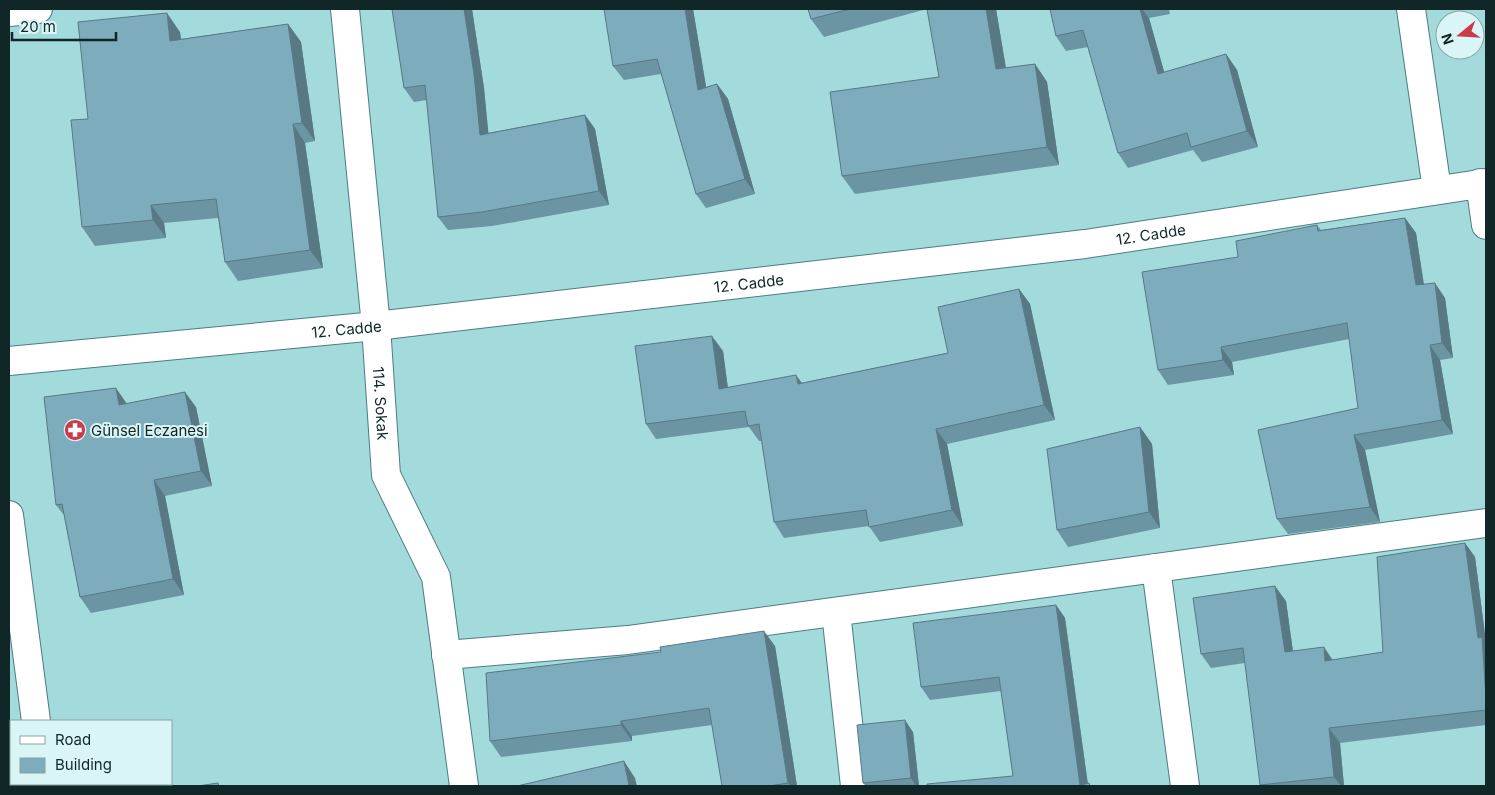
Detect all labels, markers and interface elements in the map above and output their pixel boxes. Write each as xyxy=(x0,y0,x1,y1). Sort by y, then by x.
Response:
scale bar xyxy=(12,10,116,42)
north arrow xyxy=(1435,10,1485,60)
text: 20 m xyxy=(20,17,56,36)
text: N xyxy=(1437,31,1457,47)
street label: 12. Cadde xyxy=(1115,219,1187,249)
street label: 12. Cadde xyxy=(713,269,785,296)
street label: 12. Cadde xyxy=(311,316,383,342)
street label: 114. Sokak xyxy=(369,366,393,441)
pharmacy icon: Günsel Eczanesi xyxy=(63,418,87,442)
place label: Günsel Eczanesi xyxy=(91,421,208,440)
legend xyxy=(10,720,172,785)
text: Road xyxy=(55,730,91,749)
text: Building xyxy=(55,755,112,774)

